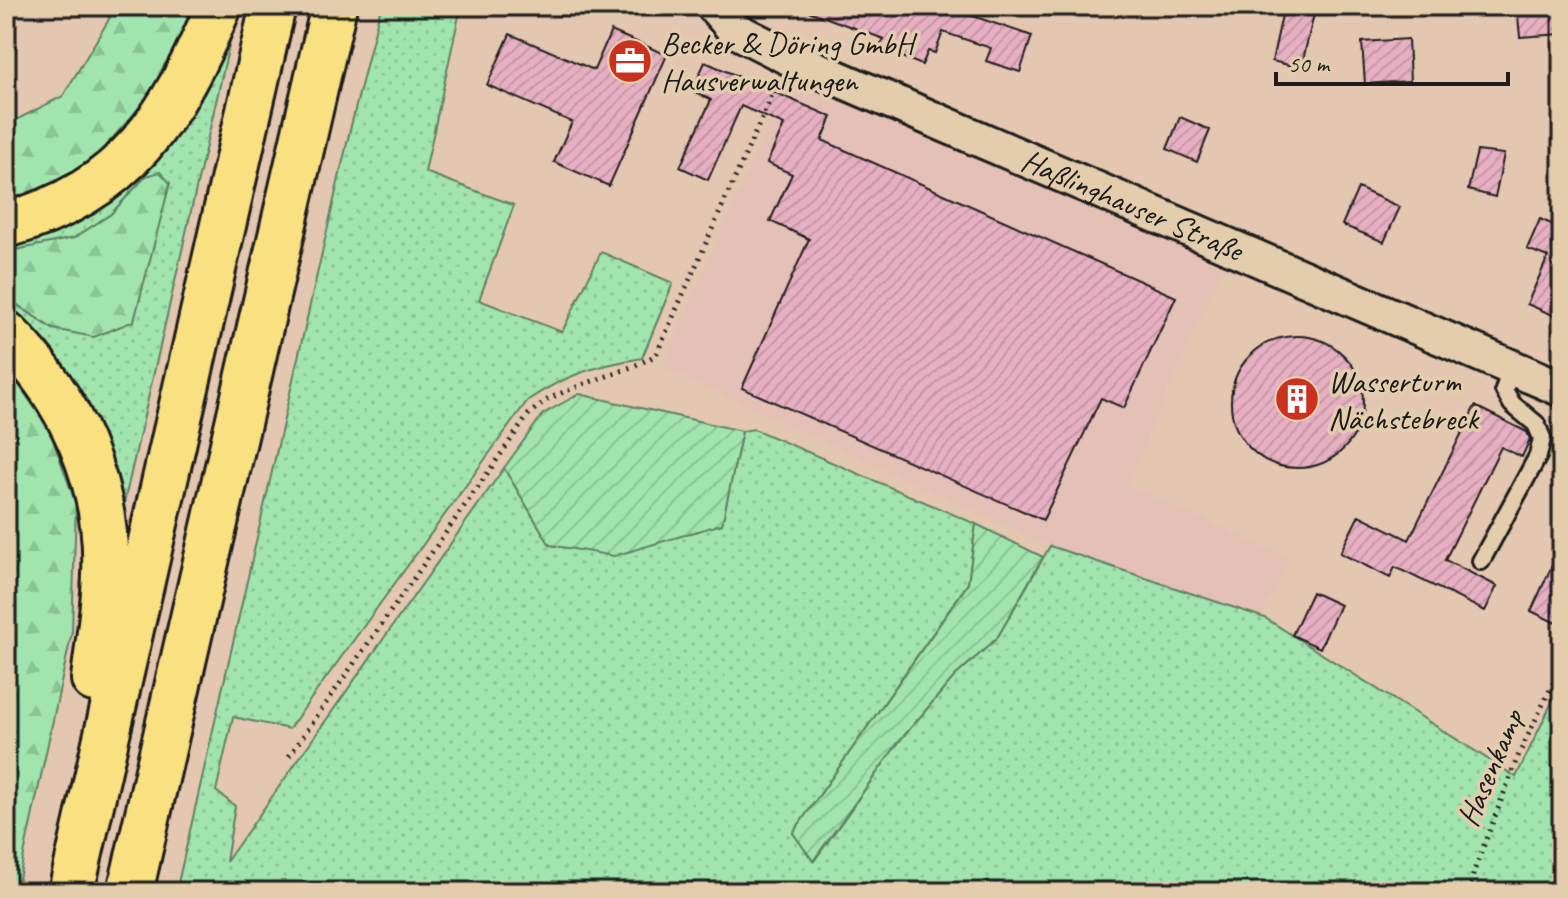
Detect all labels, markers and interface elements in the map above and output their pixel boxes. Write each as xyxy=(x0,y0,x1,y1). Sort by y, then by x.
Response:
place label: Becker & Döring GmbH Hausverwaltungen xyxy=(661,23,918,101)
scale bar xyxy=(1276,36,1508,86)
office icon: Becker & Döring GmbH Hausverwaltungen xyxy=(606,37,654,85)
text: 50 m xyxy=(1288,49,1331,79)
street label: Haßlinghauser Straße xyxy=(1016,139,1251,271)
place label: Wasserturm Nächstebreck xyxy=(1328,361,1480,439)
building icon: Wasserturm Nächstebreck xyxy=(1273,375,1321,423)
street label: Hasenkamp xyxy=(1447,702,1534,832)

